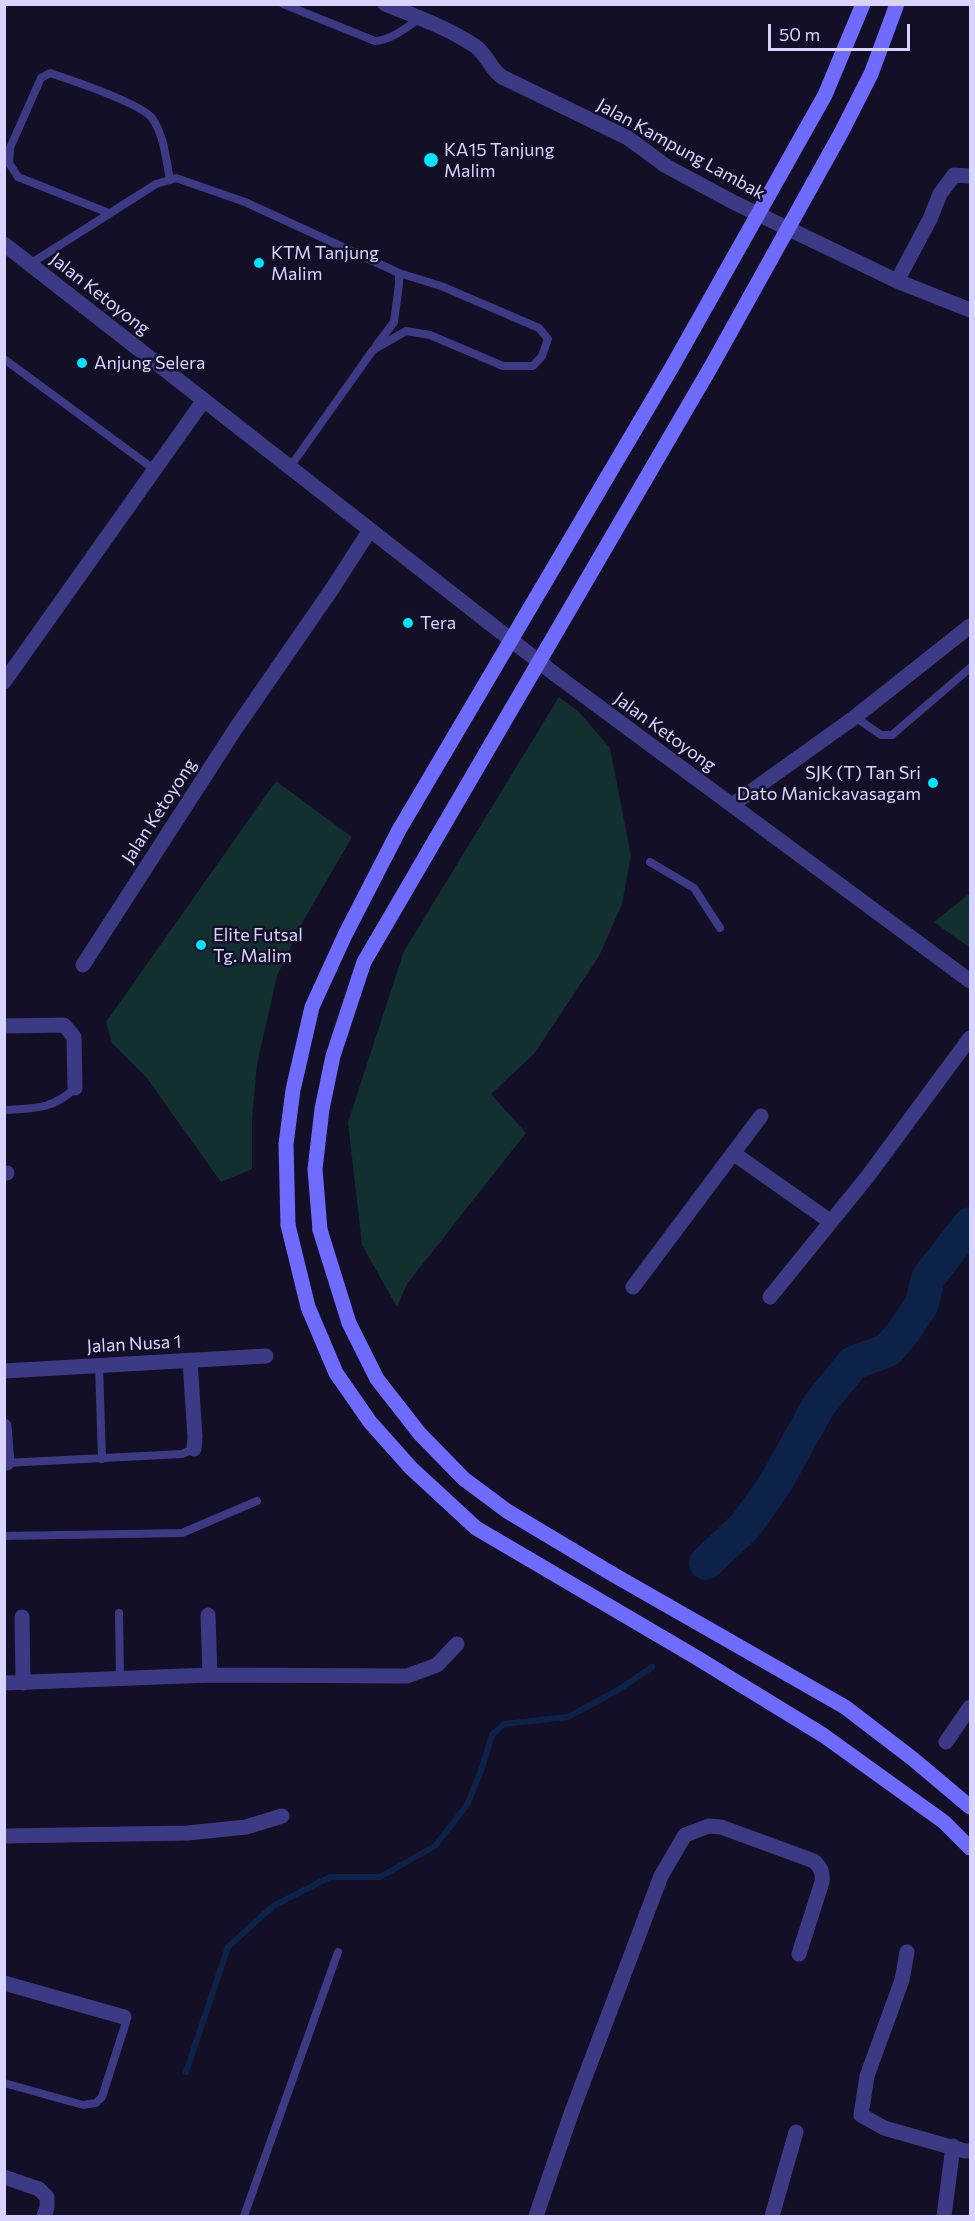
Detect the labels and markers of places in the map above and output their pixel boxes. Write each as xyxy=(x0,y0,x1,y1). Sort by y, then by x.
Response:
place label: KA15 Tanjung Malim xyxy=(444,139,554,182)
marker: KA15 Tanjung Malim xyxy=(422,151,440,169)
place label: KTM Tanjung Malim xyxy=(271,242,379,284)
marker: KTM Tanjung Malim xyxy=(252,256,266,270)
place label: Anjung Selera xyxy=(94,352,205,374)
marker: Anjung Selera xyxy=(75,356,89,370)
place label: Tera xyxy=(420,612,456,634)
marker: Tera xyxy=(401,616,415,630)
place label: SJK (T) Tan Sri Dato Manickavasagam xyxy=(737,762,921,804)
marker: SJK (T) Tan Sri Dato Manickavasagam xyxy=(926,776,940,790)
place label: Elite Futsal Tg. Malim xyxy=(213,924,303,966)
marker: Elite Futsal Tg. Malim xyxy=(194,938,208,952)

